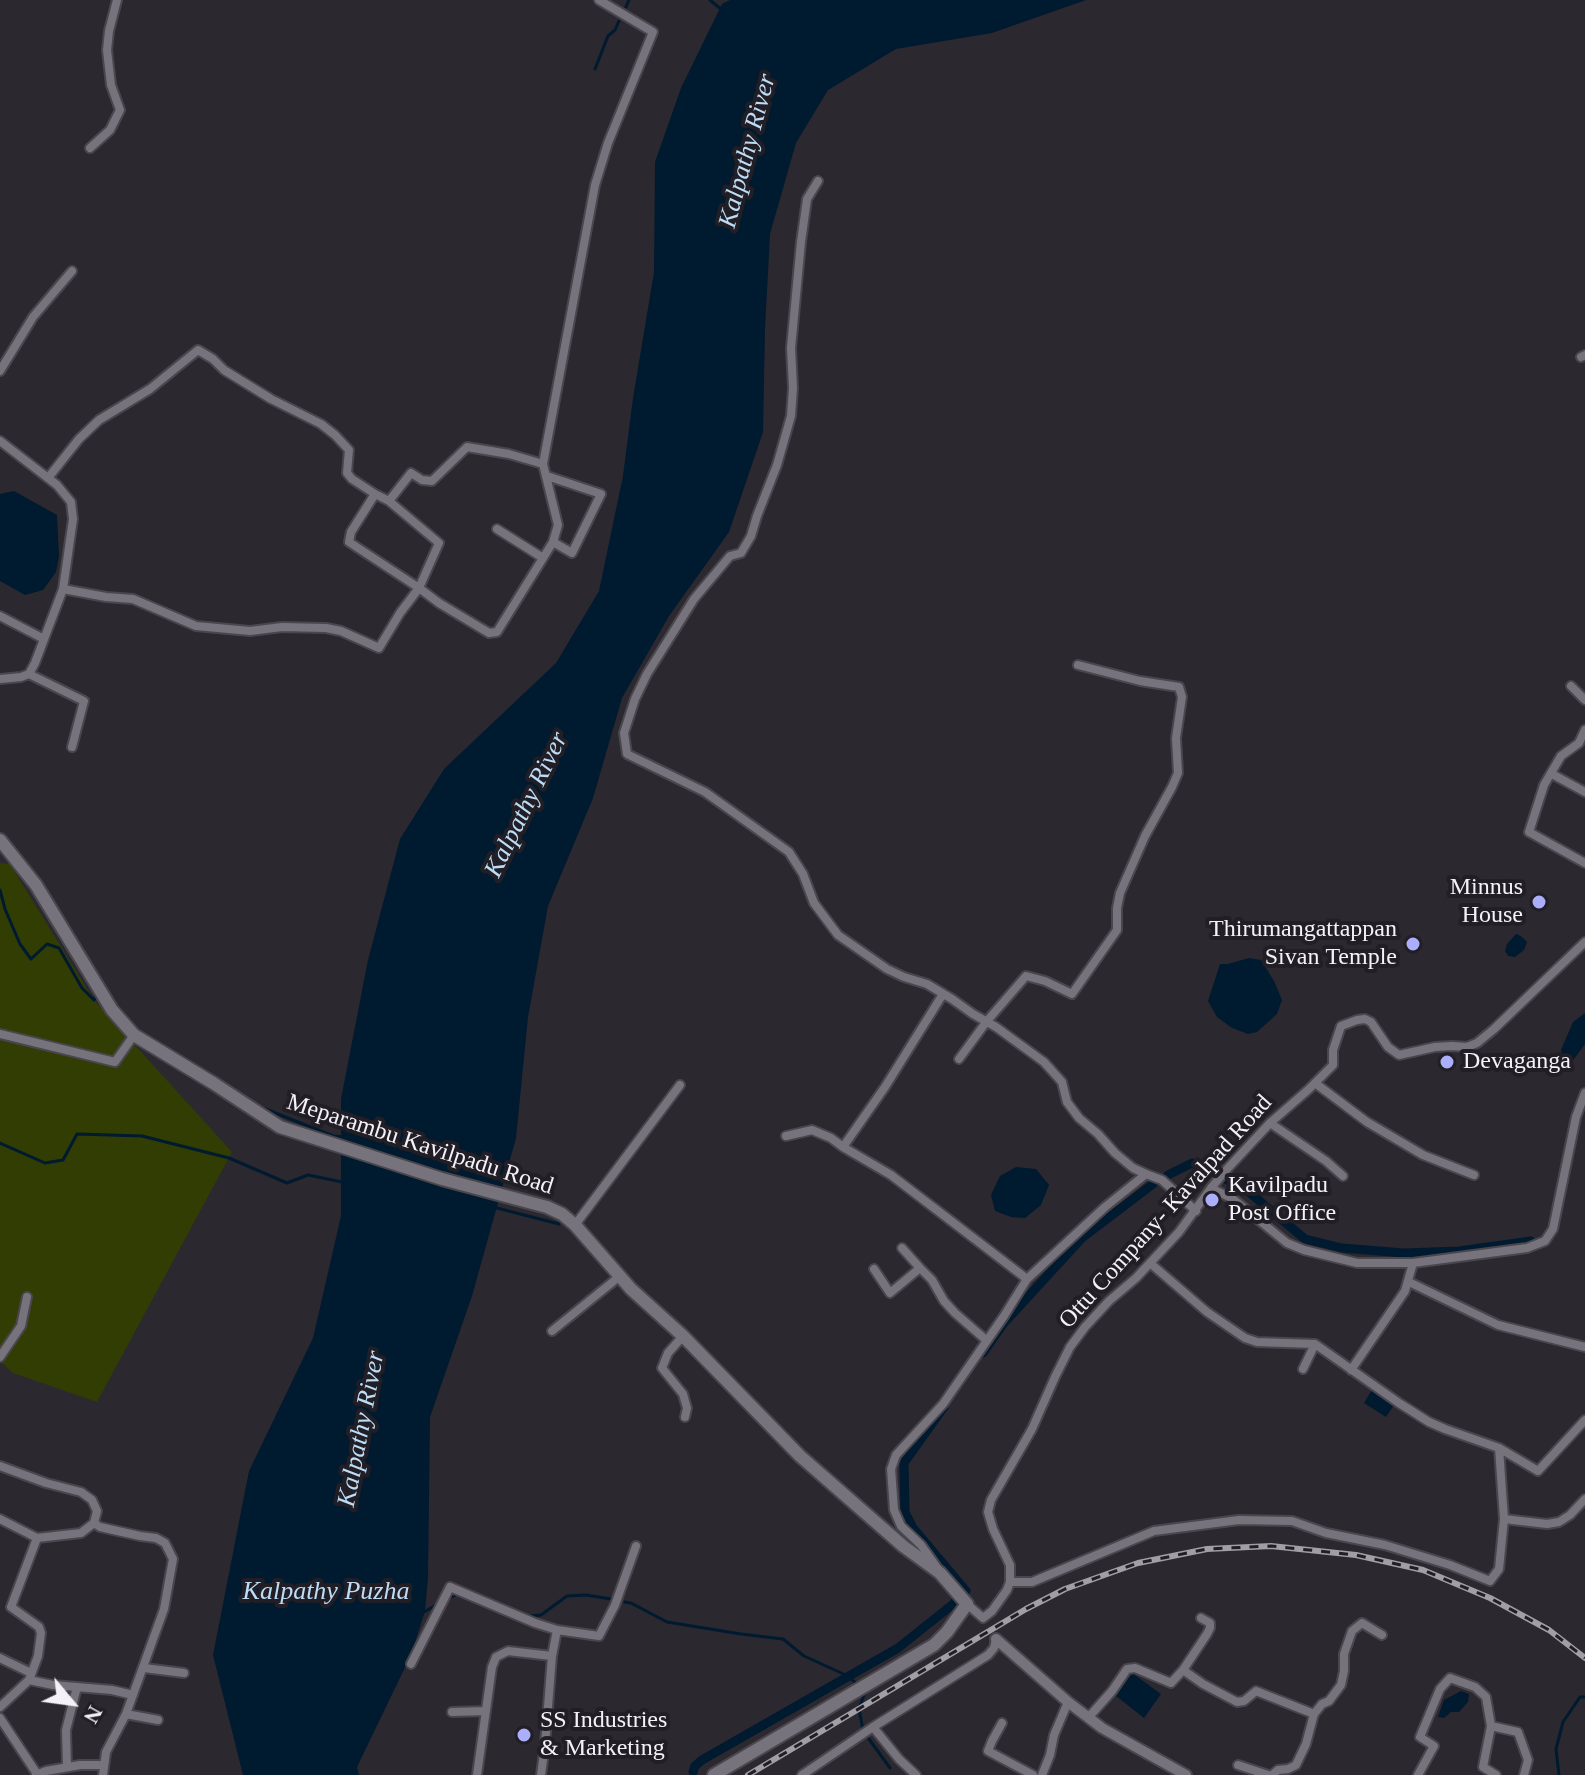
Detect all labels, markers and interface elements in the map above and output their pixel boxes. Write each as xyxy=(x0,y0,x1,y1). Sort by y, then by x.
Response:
water label: Kalpathy River xyxy=(712,71,784,231)
water label: Kalpathy River xyxy=(478,727,576,883)
place label: Minnus House xyxy=(1450,874,1523,930)
marker: Minnus House xyxy=(1530,893,1548,911)
place label: Thirumangattappan Sivan Temple xyxy=(1209,916,1397,972)
marker: Thirumangattappan Sivan Temple xyxy=(1404,935,1422,953)
place label: Devaganga xyxy=(1463,1048,1571,1076)
marker: Devaganga xyxy=(1438,1053,1456,1071)
street label: Meparambu Kavilpadu Road xyxy=(283,1088,557,1202)
street label: Ottu Company- Kavalpad Road xyxy=(1053,1089,1279,1335)
place label: Kavilpadu Post Office xyxy=(1228,1172,1336,1228)
marker: Kavilpadu Post Office xyxy=(1203,1191,1221,1209)
water label: Kalpathy River xyxy=(332,1348,392,1510)
water label: Kalpathy Puzha xyxy=(243,1576,409,1608)
north arrow xyxy=(32,1663,112,1743)
text: N xyxy=(79,1702,108,1728)
place label: SS Industries & Marketing xyxy=(540,1707,667,1763)
marker: SS Industries & Marketing xyxy=(515,1726,533,1744)

